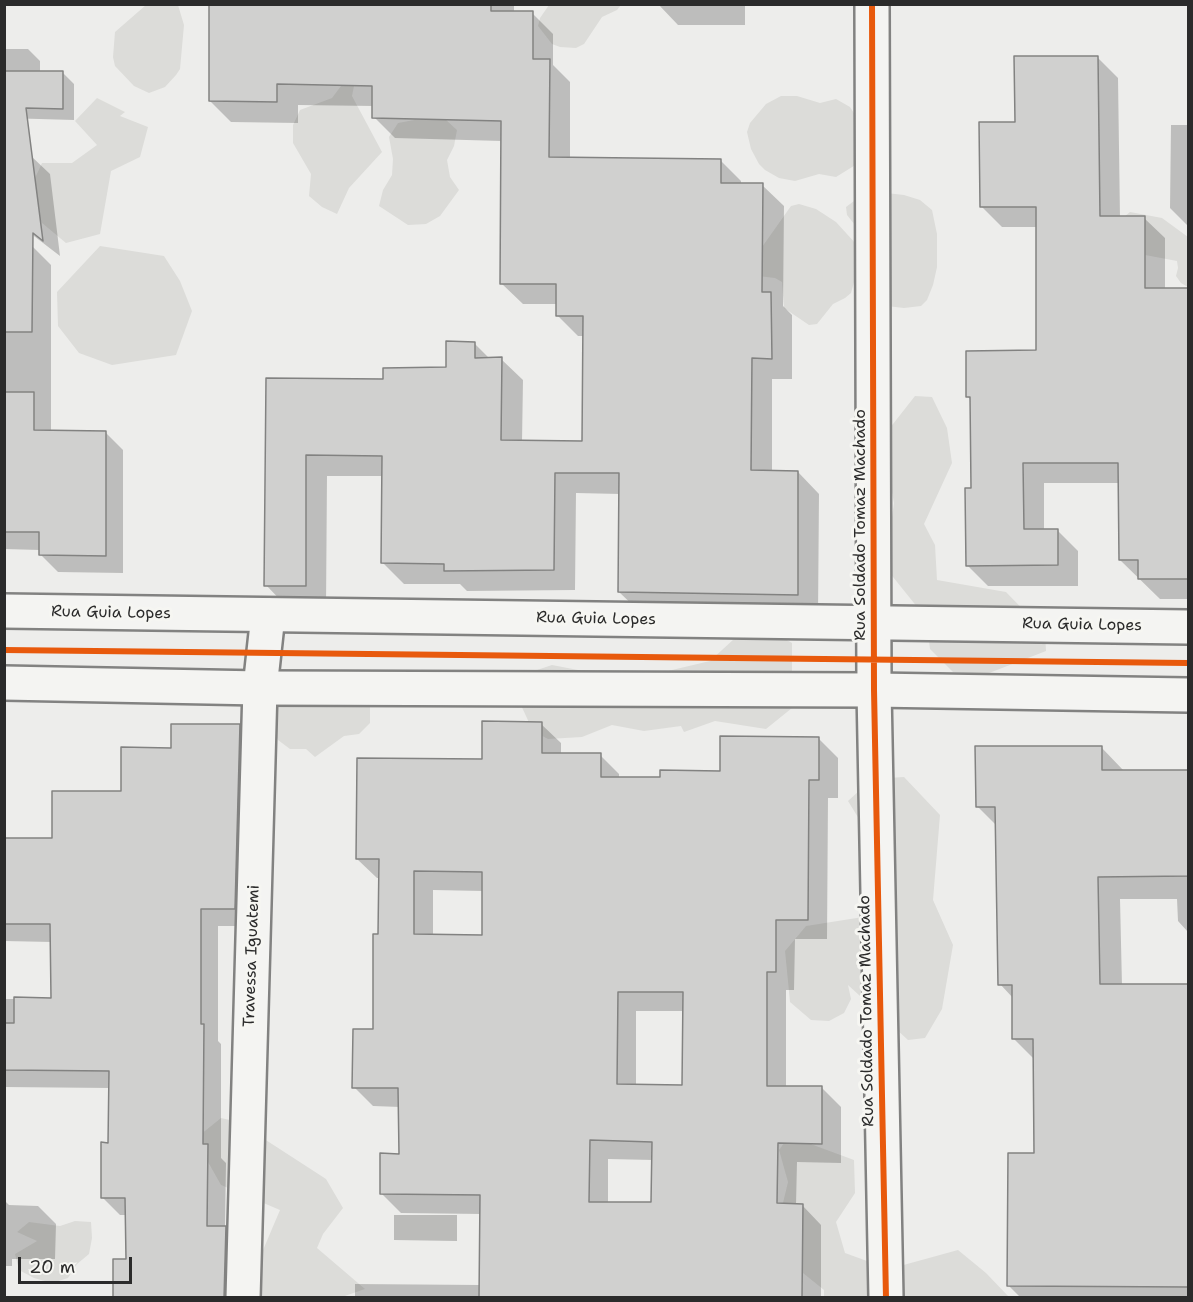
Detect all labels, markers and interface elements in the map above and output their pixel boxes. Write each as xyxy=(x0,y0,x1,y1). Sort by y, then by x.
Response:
street label: Rua Soldado Tomaz Machado xyxy=(851,409,871,641)
street label: Rua Guia Lopes xyxy=(51,602,171,624)
street label: Rua Guia Lopes xyxy=(536,608,656,630)
street label: Rua Guia Lopes xyxy=(1022,614,1142,636)
street label: Travessa Iguatemi xyxy=(240,885,264,1027)
street label: Rua Soldado Tomaz Machado xyxy=(855,895,879,1127)
scale bar xyxy=(21,1245,135,1283)
text: 20 m xyxy=(29,1255,75,1279)

